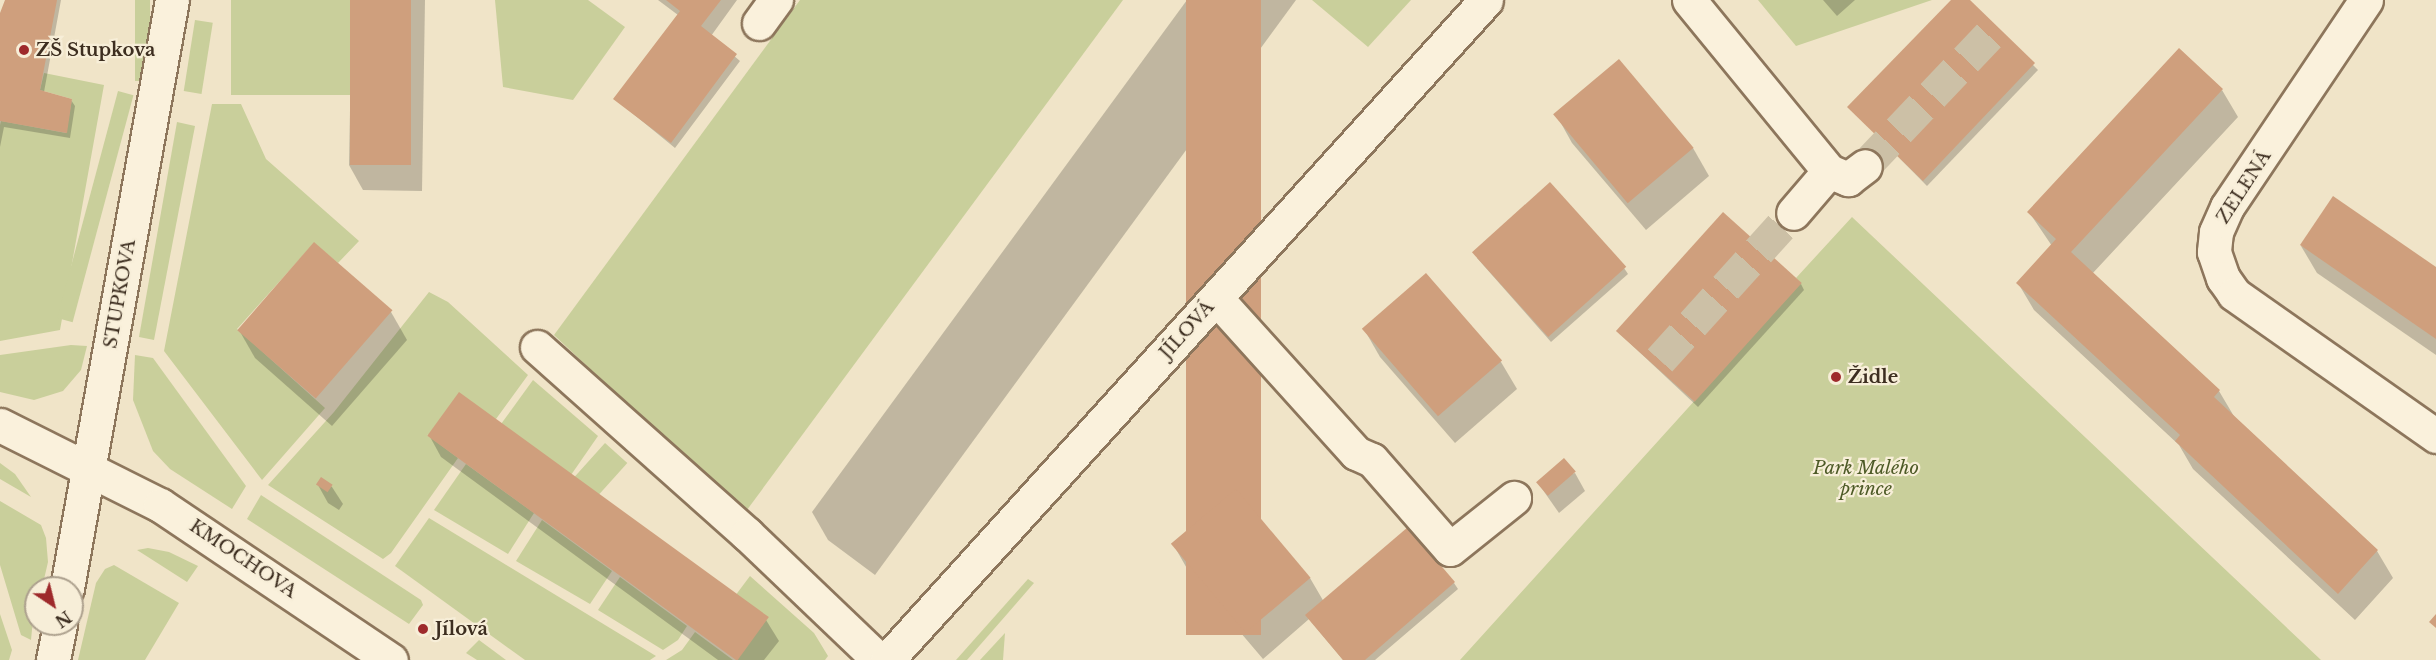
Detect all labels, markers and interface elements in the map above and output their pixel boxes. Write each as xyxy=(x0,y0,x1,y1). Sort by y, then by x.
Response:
place label: ZŠ Stupkova xyxy=(36,39,155,61)
marker: ZŠ Stupkova xyxy=(17,43,31,57)
street label: ZELENÁ xyxy=(2212,146,2276,228)
street label: STUPKOVA xyxy=(100,238,140,350)
street label: JÍLOVÁ xyxy=(1155,297,1219,363)
place label: Židle xyxy=(1848,366,1898,388)
marker: Židle xyxy=(1829,370,1843,384)
park label: Park Malého prince xyxy=(1813,458,1919,500)
street label: KMOCHOVA xyxy=(185,515,301,603)
north arrow xyxy=(24,576,84,636)
text: N xyxy=(51,607,75,632)
place label: Jílová xyxy=(435,618,488,640)
marker: Jílová xyxy=(416,622,430,636)

